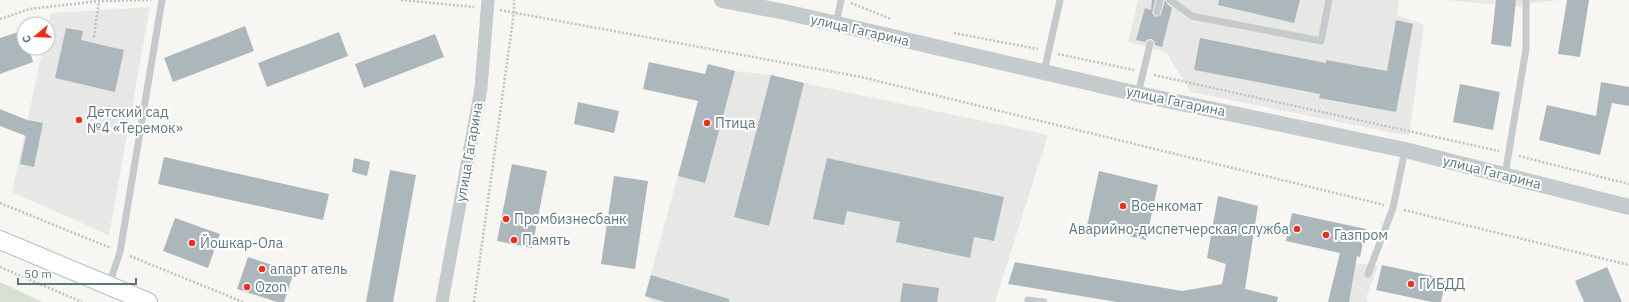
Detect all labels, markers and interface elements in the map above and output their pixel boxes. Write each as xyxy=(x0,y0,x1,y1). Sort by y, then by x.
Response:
street label: улица Гагарина xyxy=(809,10,912,50)
north arrow xyxy=(16,16,56,56)
text: С xyxy=(19,34,34,45)
street label: улица Гагарина xyxy=(1125,82,1228,120)
street label: улица Гагарина xyxy=(451,100,487,203)
place label: Детский сад №4 «Теремок» xyxy=(87,103,183,137)
place label: Птица xyxy=(715,114,756,132)
marker: Детский сад №4 «Теремок» xyxy=(74,115,84,125)
marker: Птица xyxy=(702,118,712,128)
street label: улица Гагарина xyxy=(1441,151,1544,193)
place label: Военкомат xyxy=(1131,197,1203,215)
marker: Военкомат xyxy=(1118,201,1128,211)
place label: Промбизнесбанк xyxy=(514,210,627,228)
marker: Промбизнесбанк xyxy=(501,214,511,224)
place label: Аварийно-диспетчерская служба xyxy=(1069,220,1290,238)
marker: Аварийно-диспетчерская служба xyxy=(1292,224,1302,234)
place label: Газпром xyxy=(1334,226,1388,244)
marker: Газпром xyxy=(1321,230,1331,240)
place label: Память xyxy=(522,231,570,249)
place label: Йошкар-Ола xyxy=(200,233,284,252)
marker: Память xyxy=(509,235,519,245)
marker: Йошкар-Ола xyxy=(187,238,197,248)
scale bar xyxy=(18,260,136,286)
place label: апарт атель xyxy=(270,260,347,278)
marker: апарт атель xyxy=(257,264,267,274)
text: 50 m xyxy=(24,266,52,281)
place label: ГИБДД xyxy=(1419,275,1465,293)
place label: Ozon xyxy=(255,278,287,296)
marker: ГИБДД xyxy=(1406,279,1416,289)
marker: Ozon xyxy=(242,282,252,292)

